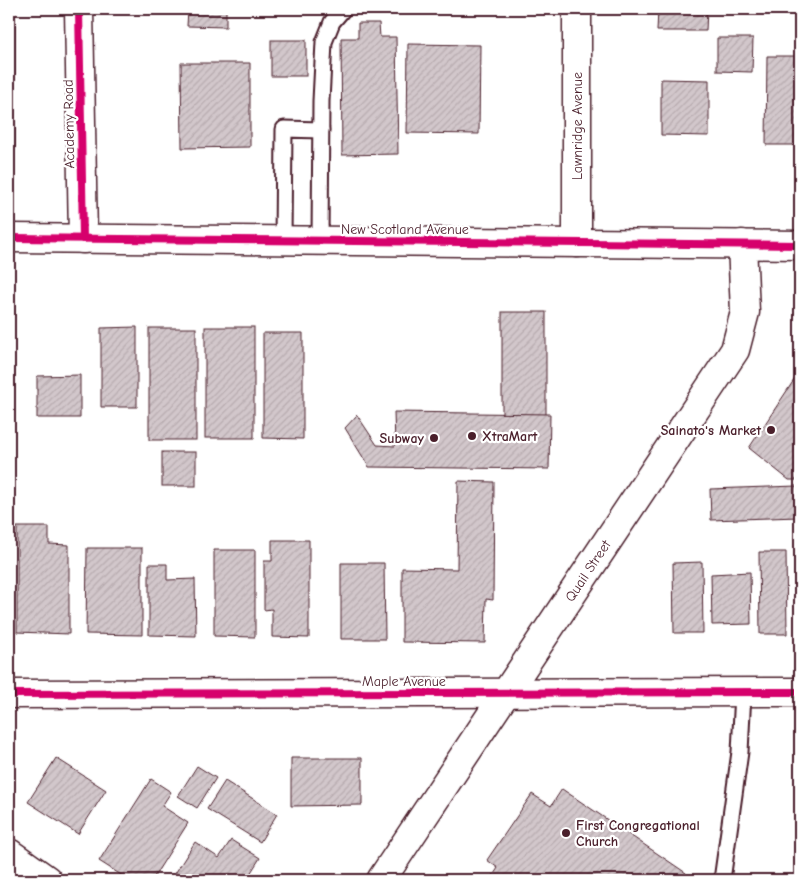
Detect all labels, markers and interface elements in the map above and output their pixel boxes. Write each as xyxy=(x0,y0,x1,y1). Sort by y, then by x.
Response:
street label: Lawnridge Avenue xyxy=(569,72,586,180)
street label: Academy Road xyxy=(60,79,78,169)
street label: New Scotland Avenue xyxy=(341,221,469,238)
place label: Sainato's Market xyxy=(661,422,761,439)
marker: Sainato's Market xyxy=(765,424,777,436)
place label: XtraMart xyxy=(482,428,538,445)
place label: Subway xyxy=(380,430,425,447)
marker: XtraMart xyxy=(466,430,478,442)
marker: Subway xyxy=(428,432,440,444)
street label: Quail Street xyxy=(561,536,615,605)
street label: Maple Avenue xyxy=(362,673,446,690)
place label: First Congregational Church xyxy=(576,817,700,850)
marker: First Congregational Church xyxy=(560,827,572,839)

